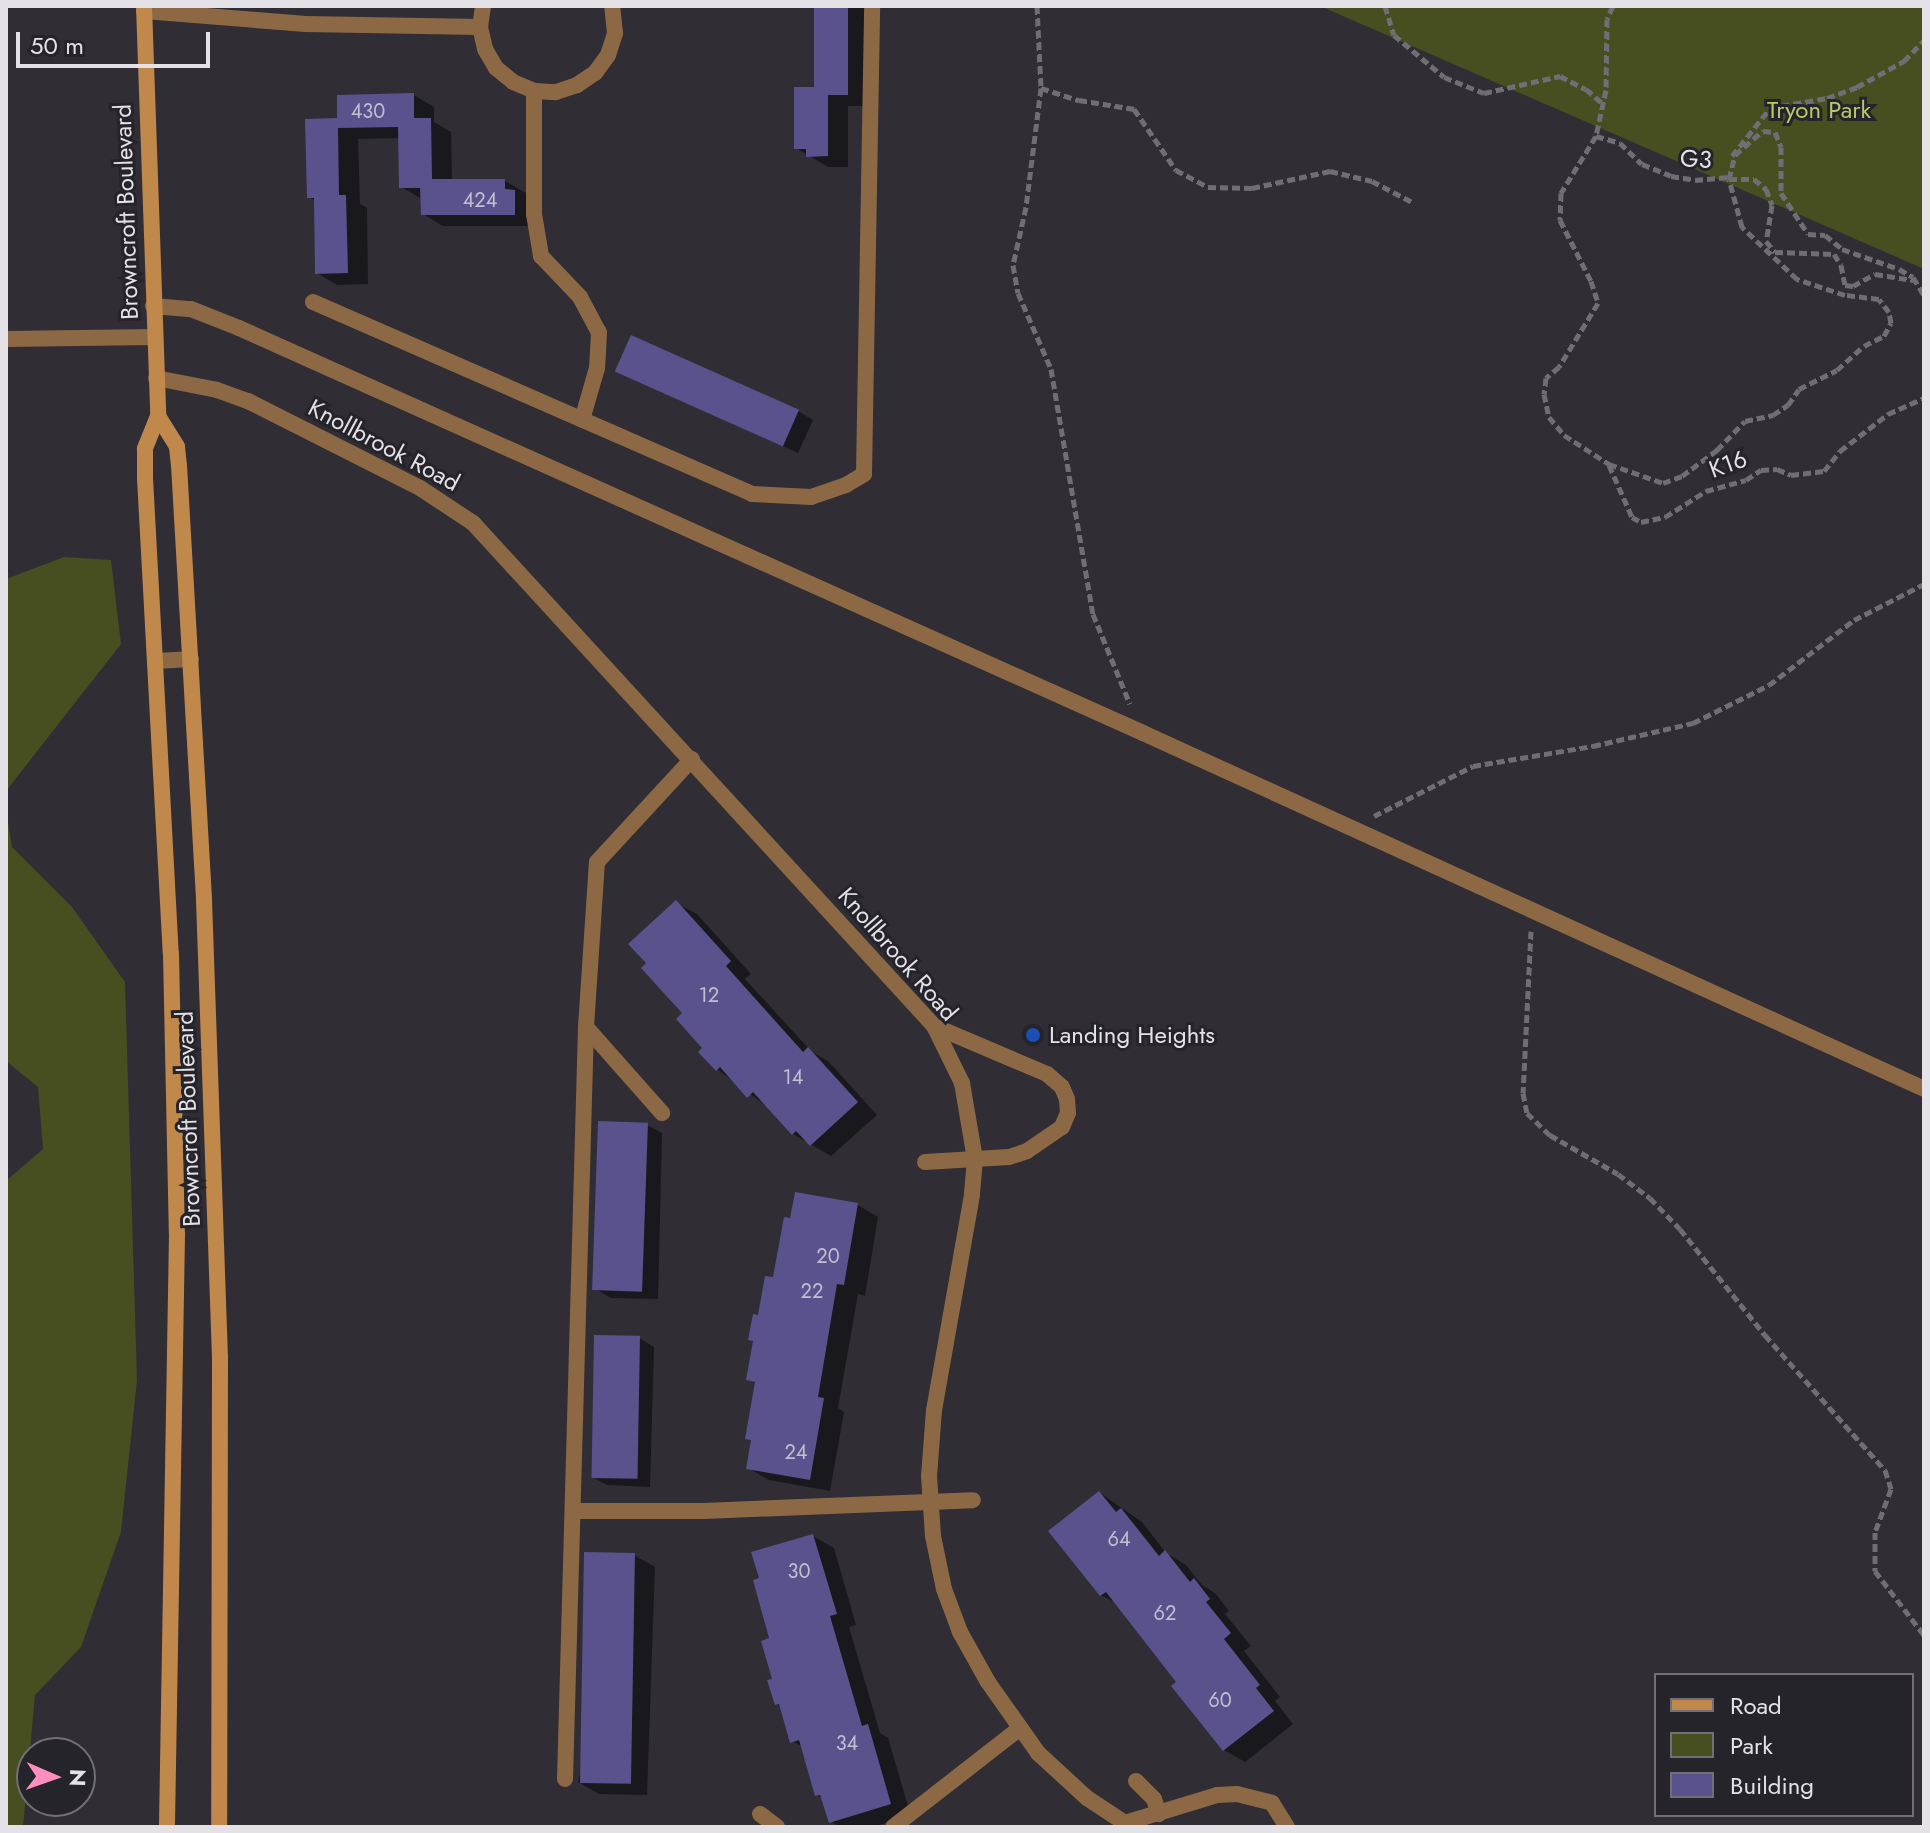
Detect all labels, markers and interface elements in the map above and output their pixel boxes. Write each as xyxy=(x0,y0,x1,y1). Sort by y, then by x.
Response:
scale bar xyxy=(20,16,214,66)
text: 50 m xyxy=(30,28,84,63)
park label: Tryon Park xyxy=(1767,96,1871,124)
house number: 430 xyxy=(351,99,385,123)
street label: Browncroft Boulevard xyxy=(108,104,144,320)
street label: G3 xyxy=(1679,144,1713,174)
house number: 424 xyxy=(463,188,497,212)
street label: Knollbrook Road xyxy=(303,393,465,497)
street label: K16 xyxy=(1705,444,1751,484)
street label: Knollbrook Road xyxy=(832,881,964,1027)
house number: 12 xyxy=(699,983,719,1007)
street label: Browncroft Boulevard xyxy=(170,1011,206,1227)
place label: Landing Heights xyxy=(1049,1021,1215,1049)
marker: Landing Heights xyxy=(1024,1026,1042,1044)
house number: 14 xyxy=(783,1065,803,1089)
house number: 20 xyxy=(816,1244,840,1268)
house number: 22 xyxy=(801,1279,823,1303)
house number: 24 xyxy=(784,1440,808,1464)
house number: 64 xyxy=(1107,1527,1131,1551)
house number: 30 xyxy=(788,1559,810,1583)
house number: 62 xyxy=(1154,1601,1176,1625)
legend xyxy=(1654,1673,1914,1817)
house number: 60 xyxy=(1208,1688,1232,1712)
text: Road xyxy=(1730,1688,1782,1723)
text: Park xyxy=(1730,1728,1773,1763)
house number: 34 xyxy=(836,1731,858,1755)
north arrow xyxy=(16,1737,96,1817)
text: N xyxy=(62,1768,94,1787)
text: Building xyxy=(1730,1768,1814,1803)

